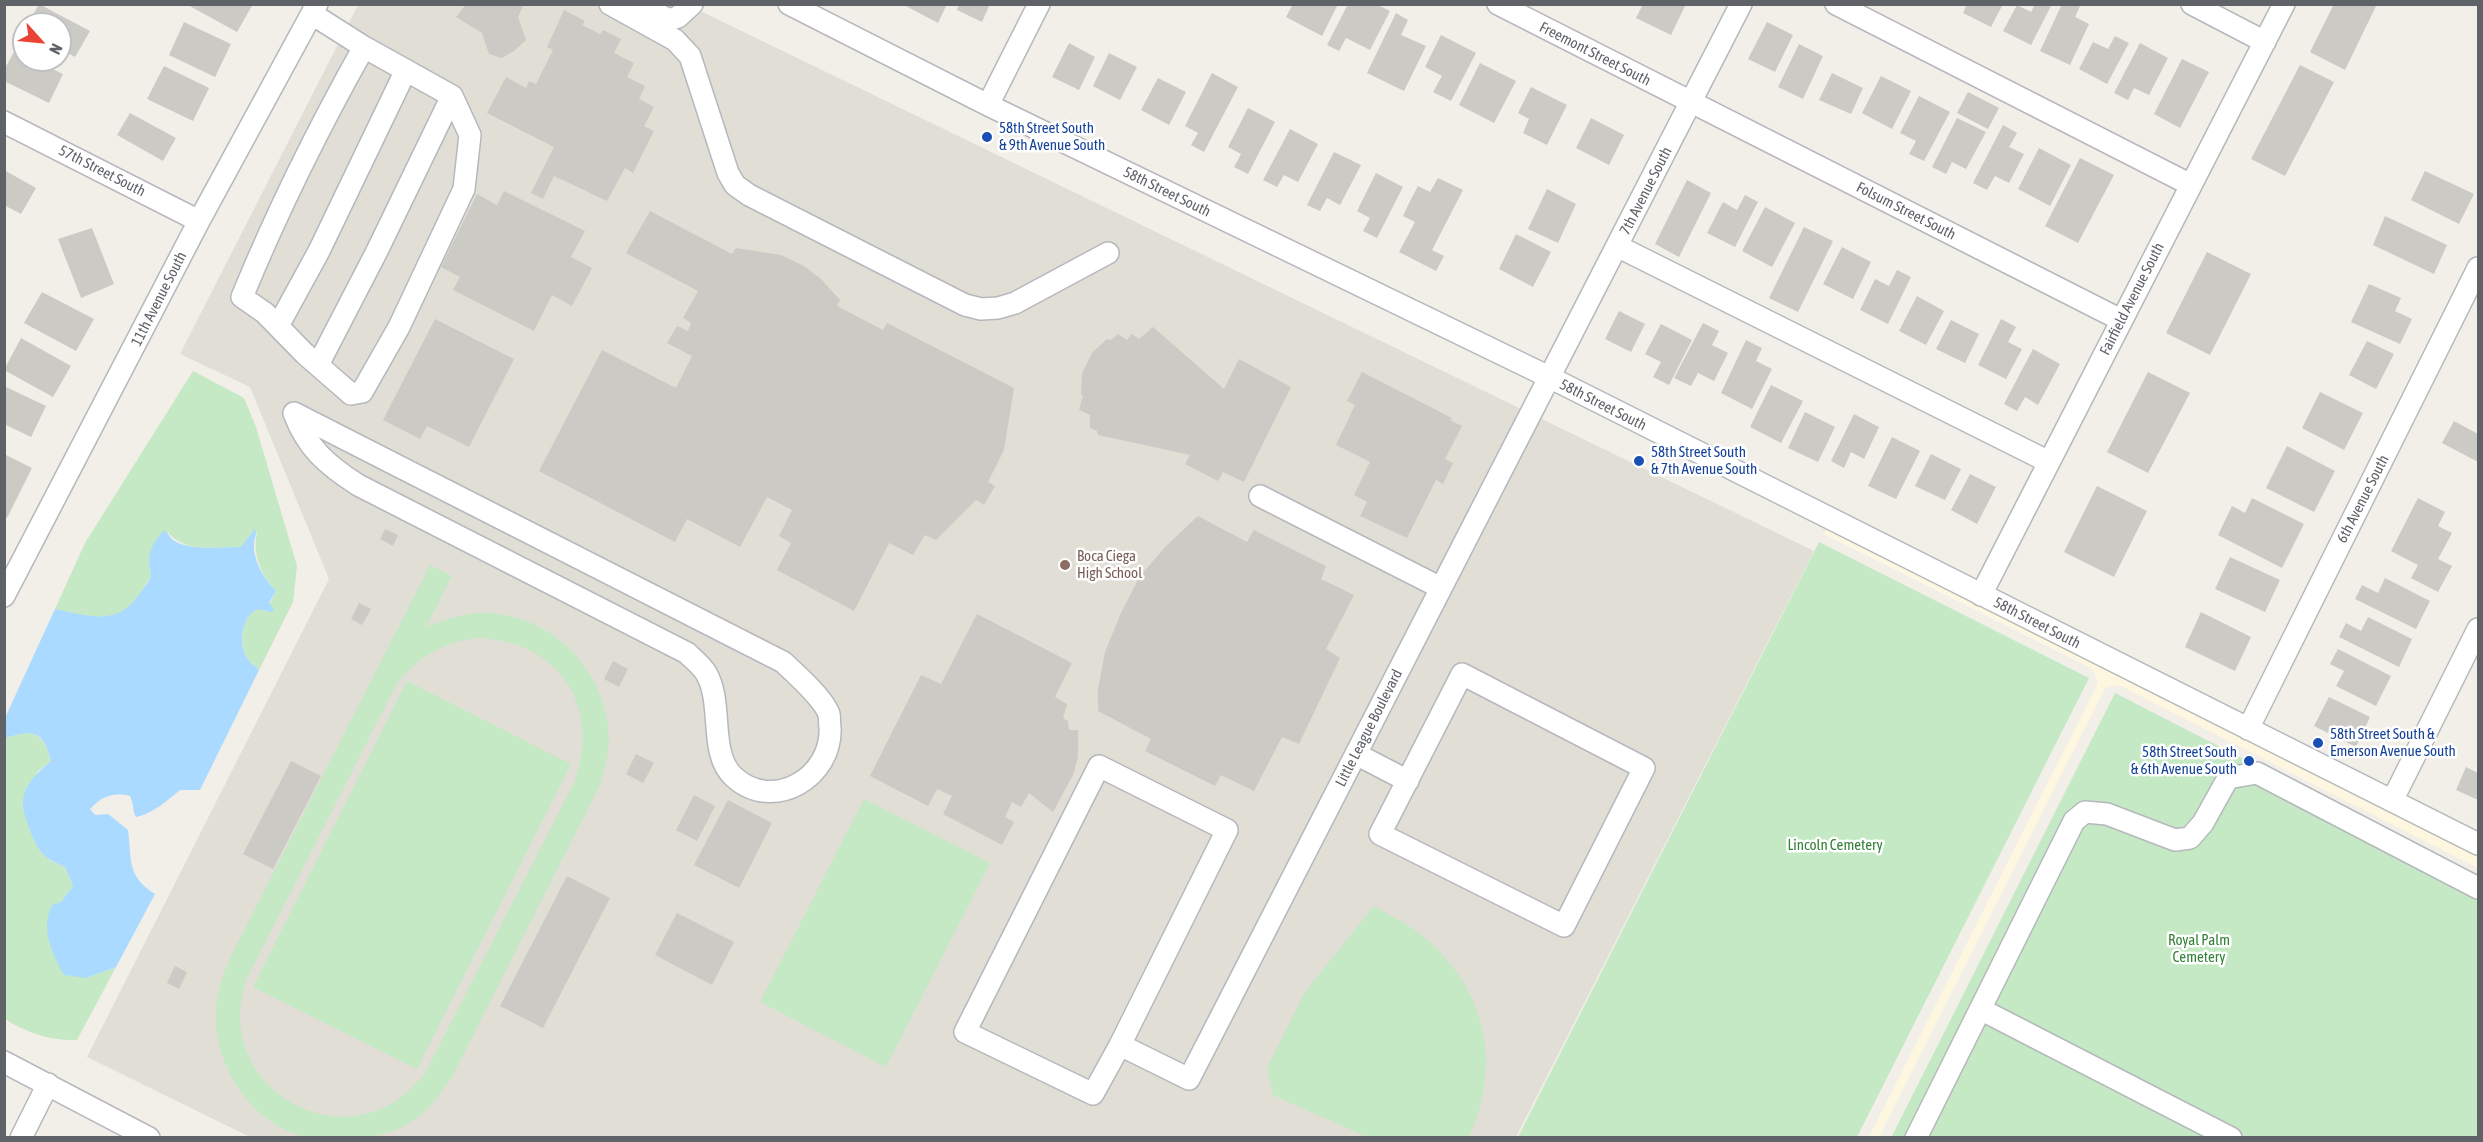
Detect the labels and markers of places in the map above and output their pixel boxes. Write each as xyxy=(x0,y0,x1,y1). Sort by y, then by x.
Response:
place label: 58th Street South & 9th Avenue South xyxy=(999,119,1105,154)
marker: 58th Street South & 9th Avenue South xyxy=(980,130,994,144)
place label: 58th Street South & 7th Avenue South xyxy=(1651,443,1757,478)
marker: 58th Street South & 7th Avenue South xyxy=(1632,454,1646,468)
place label: Boca Ciega High School xyxy=(1077,547,1142,582)
marker: Boca Ciega High School xyxy=(1058,558,1072,572)
place label: 58th Street South & Emerson Avenue South xyxy=(2330,725,2456,760)
marker: 58th Street South & Emerson Avenue South xyxy=(2311,736,2325,750)
place label: 58th Street South & 6th Avenue South xyxy=(2131,743,2237,778)
marker: 58th Street South & 6th Avenue South xyxy=(2242,754,2256,768)

